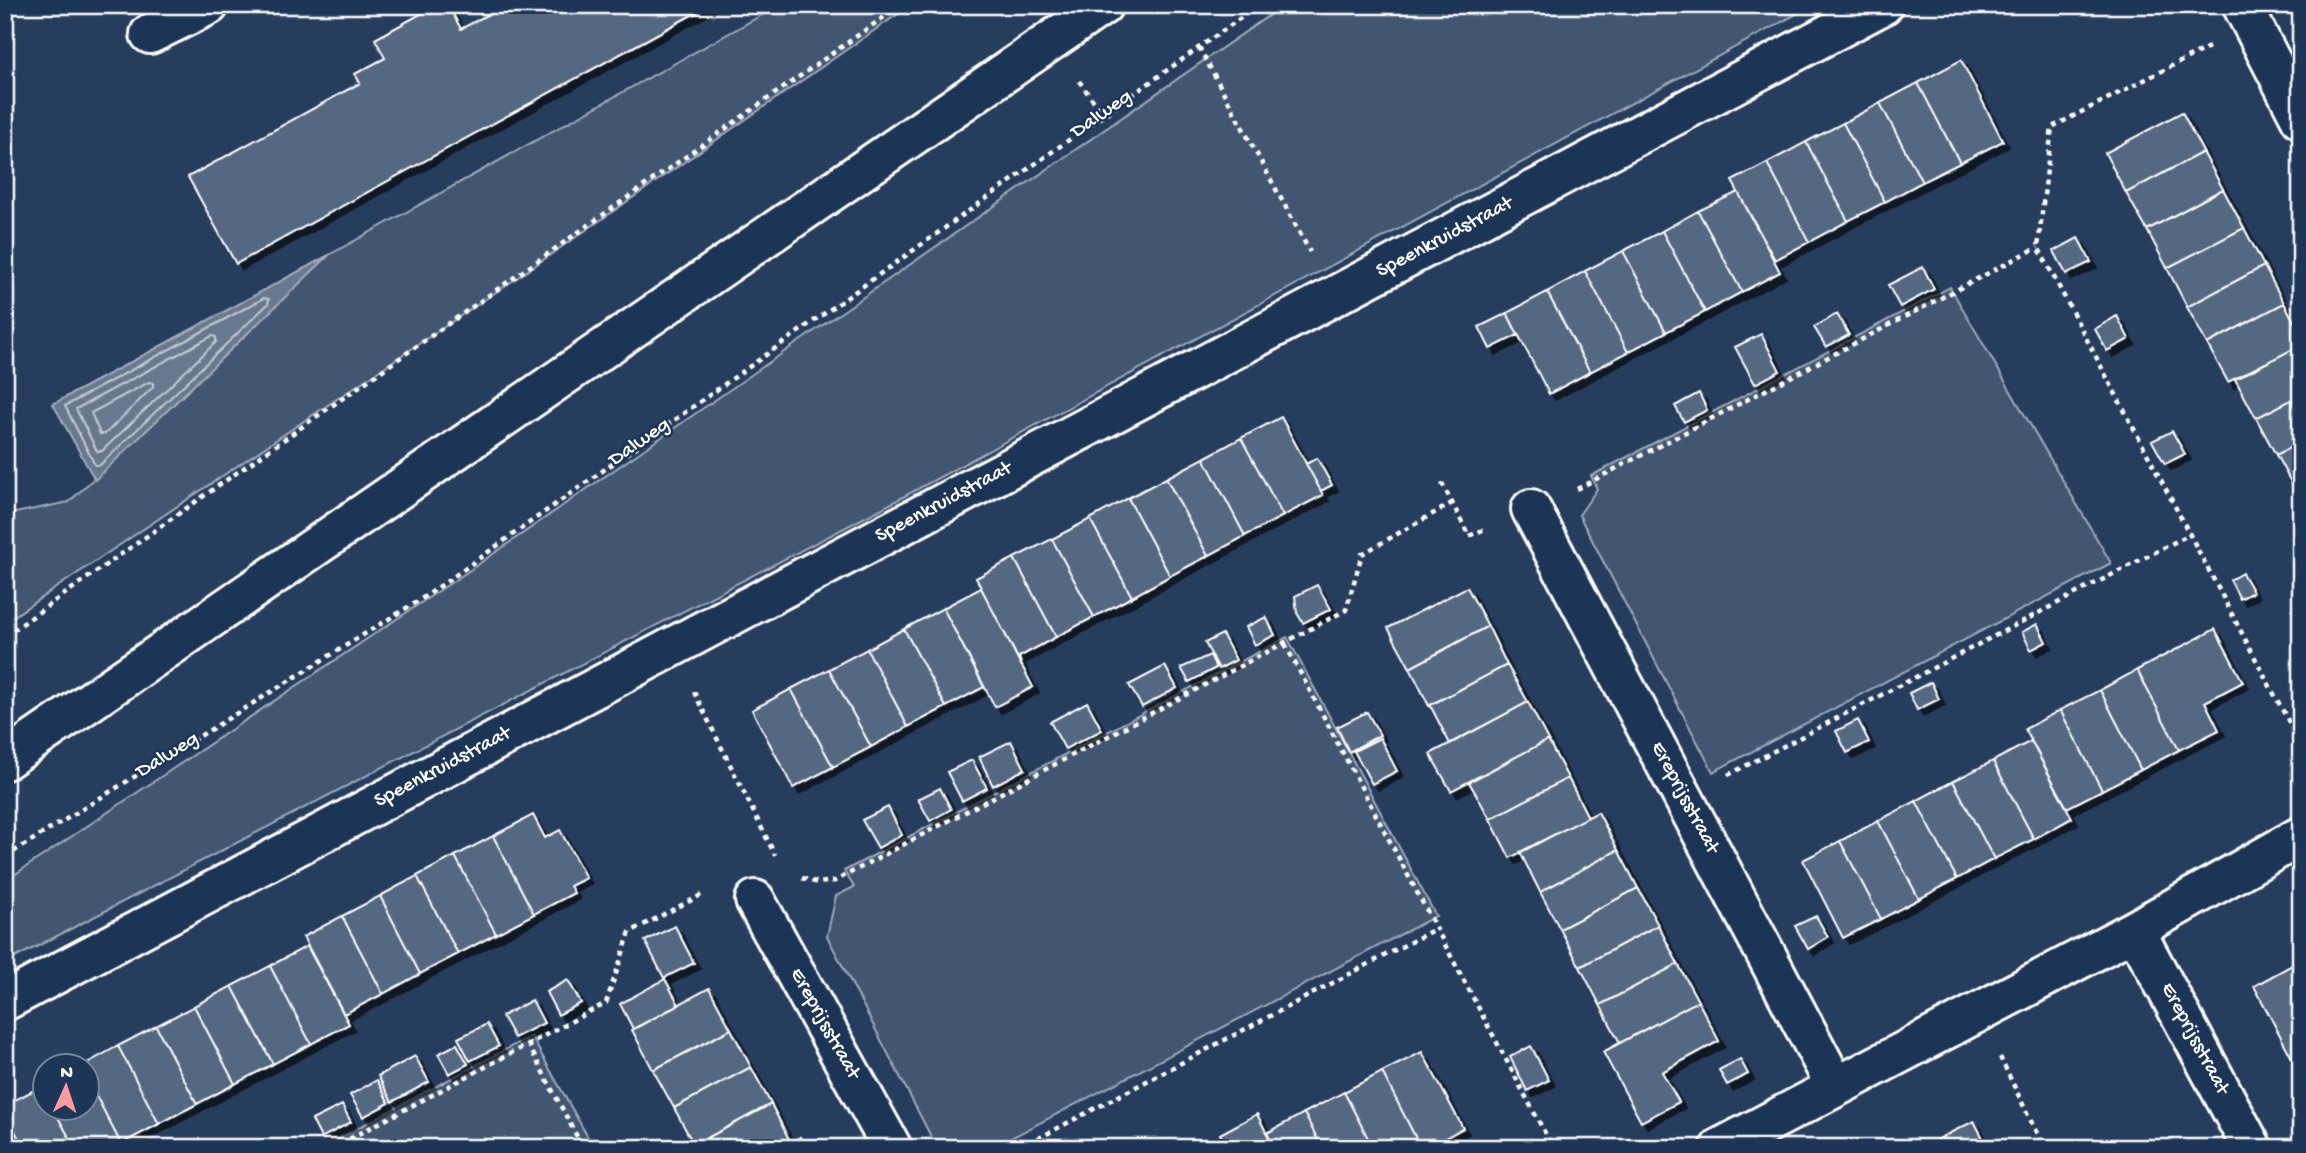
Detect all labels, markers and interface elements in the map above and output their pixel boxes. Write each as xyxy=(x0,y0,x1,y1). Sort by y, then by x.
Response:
street label: Dalweg xyxy=(1065,85,1137,146)
street label: Speenkruidstraat xyxy=(1373,190,1520,284)
street label: Dalweg xyxy=(603,413,675,474)
street label: Speenkruidstraat xyxy=(872,455,1019,549)
street label: Speenkruidstraat xyxy=(371,720,518,814)
street label: Dalweg xyxy=(130,727,204,786)
street label: Ereprijsstraat xyxy=(1644,738,1725,860)
street label: Ereprijsstraat xyxy=(783,964,866,1086)
street label: Ereprijsstraat xyxy=(2154,979,2235,1101)
north arrow xyxy=(32,1052,102,1122)
text: N xyxy=(60,1062,74,1085)

